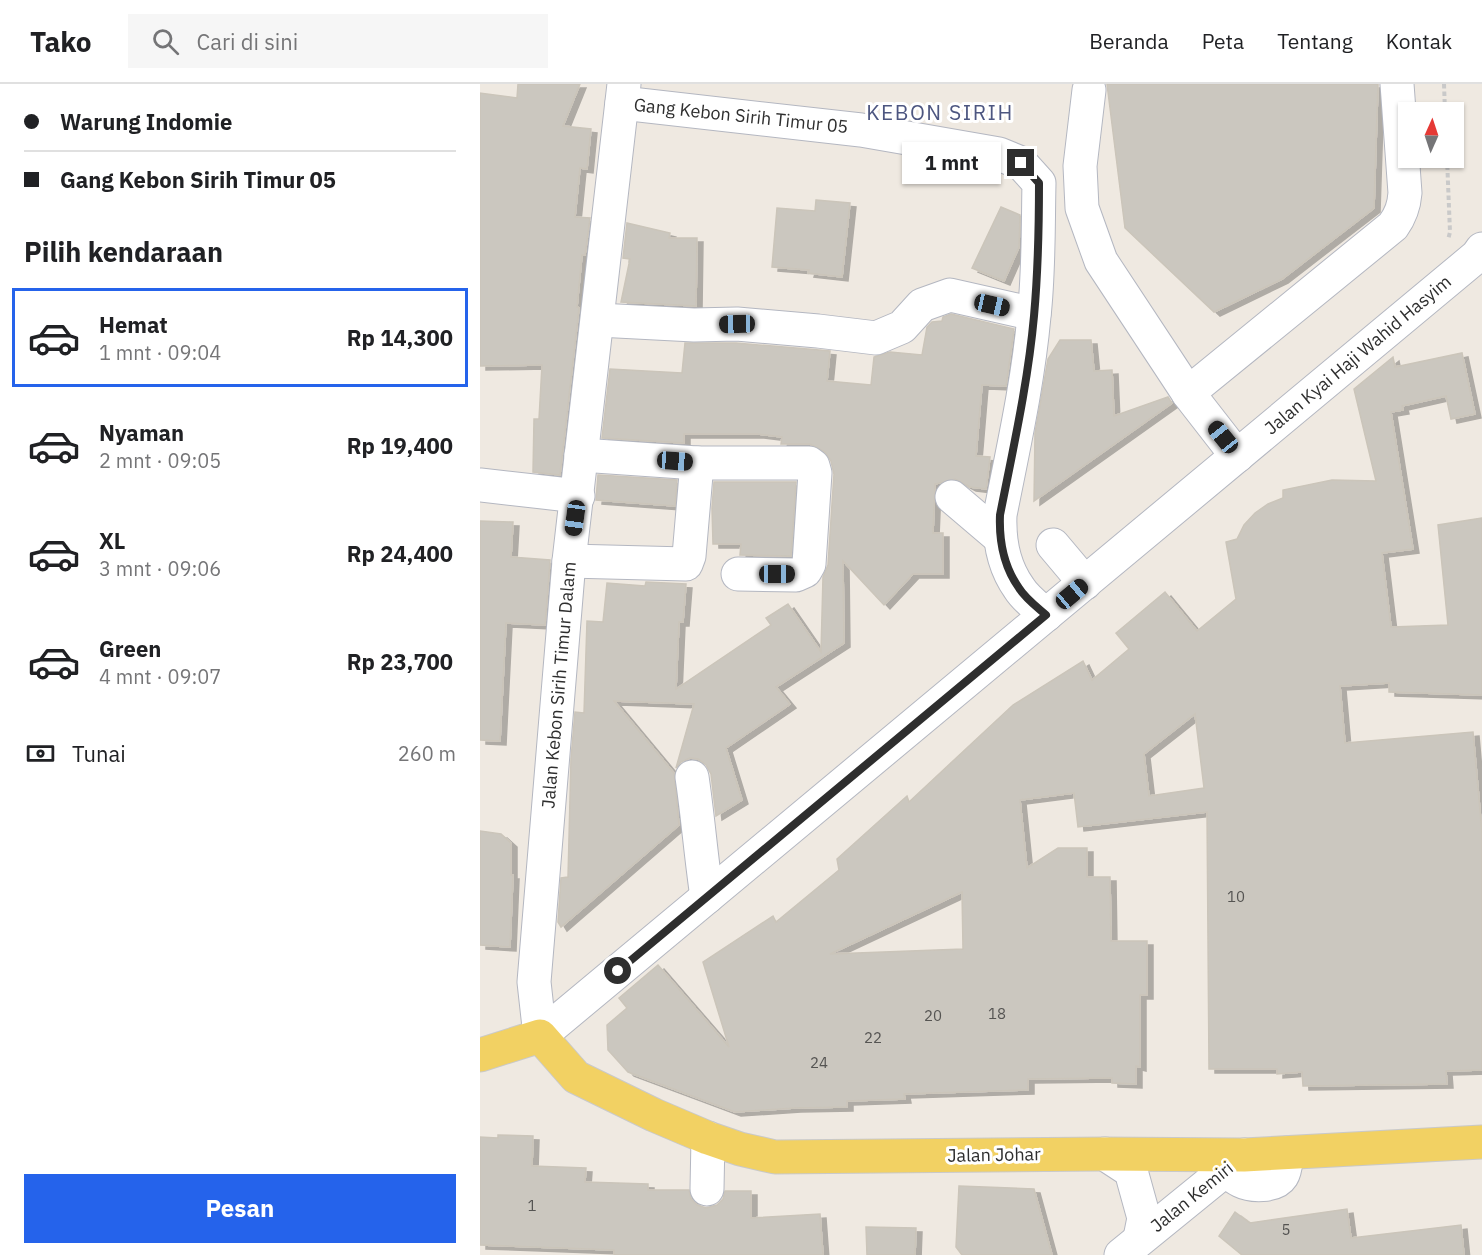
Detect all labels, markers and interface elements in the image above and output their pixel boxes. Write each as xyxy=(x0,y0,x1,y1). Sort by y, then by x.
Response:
search box xyxy=(128,14,548,68)
text: Tako xyxy=(30,23,92,60)
icon: search xyxy=(149,25,182,58)
text: Cari di sini xyxy=(197,27,298,56)
text: Beranda xyxy=(1089,27,1169,55)
text: Peta xyxy=(1202,27,1244,55)
text: Tentang xyxy=(1277,27,1353,55)
text: Kontak xyxy=(1386,27,1452,55)
street label: Gang Kebon Sirih Timur 05 xyxy=(633,93,849,138)
district label: KEBON SIRIH xyxy=(866,98,1014,126)
north arrow xyxy=(1398,102,1464,168)
map controls xyxy=(1398,102,1464,168)
text: Warung Indomie xyxy=(60,107,232,136)
callout: 1 mnt xyxy=(901,142,1000,184)
text: 1 mnt xyxy=(924,149,979,176)
route end xyxy=(1007,149,1034,176)
text: Gang Kebon Sirih Timur 05 xyxy=(60,165,336,194)
text: Pilih kendaraan xyxy=(24,234,223,269)
street label: Jalan Kyai Haji Wahid Hasyim xyxy=(1260,270,1456,439)
car xyxy=(972,292,1012,318)
text: Hemat xyxy=(99,310,168,339)
icon: car xyxy=(27,311,81,365)
car xyxy=(719,315,755,333)
text: Rp 14,300 xyxy=(347,323,453,352)
text: 1 mnt · 09:04 xyxy=(99,339,221,366)
car xyxy=(1205,417,1241,457)
text: Nyaman xyxy=(99,418,184,447)
icon: car xyxy=(27,419,81,473)
text: Rp 19,400 xyxy=(347,431,453,460)
text: 2 mnt · 09:05 xyxy=(99,447,221,474)
car xyxy=(656,451,694,471)
car xyxy=(564,499,586,537)
text: XL xyxy=(99,526,125,555)
icon: car xyxy=(27,527,81,581)
text: Rp 24,400 xyxy=(347,539,453,568)
text: 3 mnt · 09:06 xyxy=(99,555,221,582)
street label: Jalan Kebon Sirih Timur Dalam xyxy=(536,561,581,809)
car xyxy=(759,565,795,583)
car xyxy=(1052,576,1092,612)
text: Green xyxy=(99,634,161,663)
icon: car xyxy=(27,635,81,689)
text: Rp 23,700 xyxy=(347,647,453,676)
text: 4 mnt · 09:07 xyxy=(99,663,221,690)
icon: cash xyxy=(24,737,57,770)
text: Tunai xyxy=(72,739,126,768)
text: 260 m xyxy=(398,740,456,767)
house number: 10 xyxy=(1227,887,1245,906)
route start xyxy=(604,957,631,984)
house number: 18 xyxy=(988,1004,1006,1023)
house number: 20 xyxy=(924,1006,942,1025)
house number: 22 xyxy=(864,1028,882,1047)
house number: 24 xyxy=(810,1053,828,1072)
street label: Jalan Johar xyxy=(947,1142,1041,1167)
street label: Jalan Kemiri xyxy=(1146,1156,1238,1237)
button: Pesan xyxy=(24,1174,456,1243)
house number: 1 xyxy=(527,1196,537,1215)
house number: 5 xyxy=(1281,1220,1291,1239)

